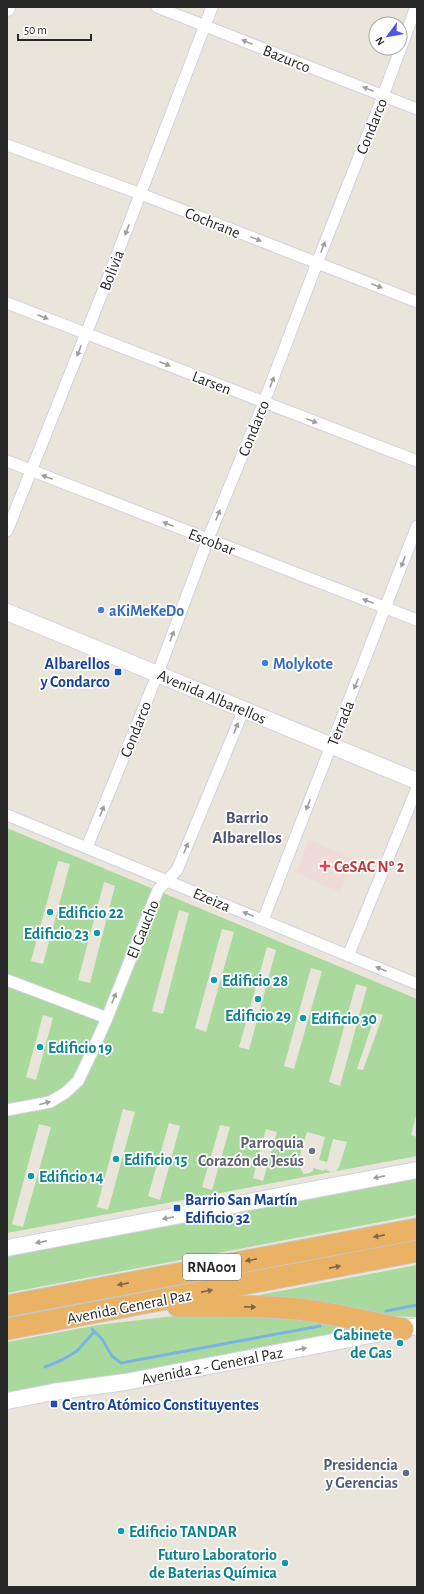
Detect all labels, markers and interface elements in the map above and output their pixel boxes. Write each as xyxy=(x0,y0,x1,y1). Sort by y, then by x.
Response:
scale bar xyxy=(18,16,91,42)
north arrow xyxy=(368,16,408,56)
text: 50 m xyxy=(24,24,47,36)
text: N xyxy=(373,35,387,47)
one-way arrow xyxy=(240,38,252,44)
street label: Bazurco xyxy=(261,42,313,76)
one-way arrow xyxy=(361,86,373,92)
street label: Condarco xyxy=(354,96,390,157)
street label: Cochrane xyxy=(183,205,243,241)
one-way arrow xyxy=(124,225,130,237)
one-way arrow xyxy=(250,236,262,242)
one-way arrow xyxy=(321,240,327,252)
street label: Bolivia xyxy=(97,248,127,293)
one-way arrow xyxy=(371,284,383,290)
one-way arrow xyxy=(38,314,50,320)
one-way arrow xyxy=(75,345,81,357)
one-way arrow xyxy=(159,361,171,367)
street label: Larsen xyxy=(190,368,233,398)
one-way arrow xyxy=(269,375,275,387)
street label: Condarco xyxy=(236,398,272,459)
one-way arrow xyxy=(306,418,318,424)
one-way arrow xyxy=(40,473,52,479)
one-way arrow xyxy=(215,509,221,520)
one-way arrow xyxy=(161,520,173,526)
street label: Escobar xyxy=(186,526,238,558)
one-way arrow xyxy=(400,557,406,569)
one-way arrow xyxy=(361,597,373,603)
place label: aKiMeKeDo xyxy=(109,603,184,619)
marker: aKiMeKeDo xyxy=(96,605,106,615)
one-way arrow xyxy=(169,630,175,642)
place label: Albarellos y Condarco xyxy=(39,656,110,691)
place label: Molykote xyxy=(273,656,334,673)
marker: Molykote xyxy=(260,658,270,668)
marker: Albarellos y Condarco xyxy=(113,667,123,677)
street label: Avenida Albarellos xyxy=(155,667,268,727)
one-way arrow xyxy=(352,678,358,690)
street label: Terrada xyxy=(325,698,357,748)
street label: Condarco xyxy=(118,699,154,760)
one-way arrow xyxy=(233,722,239,733)
one-way arrow xyxy=(305,799,311,811)
one-way arrow xyxy=(99,806,105,817)
district label: Barrio Albarellos xyxy=(212,809,282,846)
one-way arrow xyxy=(183,842,190,854)
place label: CeSAC Nº 2 xyxy=(334,859,405,875)
marker: CeSAC Nº 2 xyxy=(319,860,331,872)
street label: Ezeiza xyxy=(191,885,233,915)
street label: El Gaucho xyxy=(124,898,162,961)
place label: Edificio 22 xyxy=(58,905,124,921)
marker: Edificio 22 xyxy=(45,907,55,917)
one-way arrow xyxy=(242,911,254,917)
place label: Edificio 23 xyxy=(24,926,89,942)
marker: Edificio 23 xyxy=(92,928,102,938)
one-way arrow xyxy=(375,966,387,973)
place label: Edificio 28 xyxy=(222,973,288,989)
marker: Edificio 28 xyxy=(209,975,219,985)
one-way arrow xyxy=(111,993,117,1004)
marker: Edificio 29 xyxy=(253,994,263,1004)
place label: Edificio 29 xyxy=(225,1008,291,1024)
place label: Edificio 30 xyxy=(311,1011,377,1027)
marker: Edificio 30 xyxy=(298,1013,308,1023)
place label: Edificio 19 xyxy=(48,1040,112,1056)
marker: Edificio 19 xyxy=(35,1042,45,1052)
one-way arrow xyxy=(40,1100,52,1106)
place label: Parroquia Corazón de Jesús xyxy=(198,1135,304,1169)
marker: Parroquia Corazón de Jesús xyxy=(307,1146,317,1156)
place label: Edificio 15 xyxy=(124,1152,187,1168)
marker: Edificio 15 xyxy=(111,1154,121,1164)
place label: Edificio 14 xyxy=(39,1169,104,1185)
marker: Edificio 14 xyxy=(26,1171,36,1181)
one-way arrow xyxy=(373,1175,385,1181)
place label: Barrio San Martín Edificio 32 xyxy=(185,1192,298,1226)
marker: Barrio San Martín Edificio 32 xyxy=(172,1203,182,1213)
one-way arrow xyxy=(162,1215,175,1221)
one-way arrow xyxy=(373,1233,385,1239)
one-way arrow xyxy=(35,1239,47,1245)
road number: RNA001 xyxy=(183,1254,241,1280)
one-way arrow xyxy=(245,1257,257,1263)
one-way arrow xyxy=(328,1263,341,1269)
one-way arrow xyxy=(117,1281,129,1287)
street label: Avenida General Paz xyxy=(66,1287,193,1327)
one-way arrow xyxy=(201,1288,213,1294)
one-way arrow xyxy=(244,1304,257,1310)
place label: Gabinete de Gas xyxy=(333,1327,392,1361)
marker: Gabinete de Gas xyxy=(395,1338,405,1348)
street label: Avenida 2 - General Paz xyxy=(140,1344,285,1388)
one-way arrow xyxy=(295,1345,308,1351)
place label: Centro Atómico Constituyentes xyxy=(62,1397,259,1414)
marker: Centro Atómico Constituyentes xyxy=(49,1399,59,1409)
place label: Presidencia y Gerencias xyxy=(323,1457,398,1492)
marker: Presidencia y Gerencias xyxy=(401,1468,411,1478)
place label: Edificio TANDAR xyxy=(129,1524,237,1540)
marker: Edificio TANDAR xyxy=(116,1526,126,1536)
place label: Futuro Laboratorio de Baterias Química xyxy=(149,1547,277,1582)
marker: Futuro Laboratorio de Baterias Química xyxy=(280,1558,290,1568)

